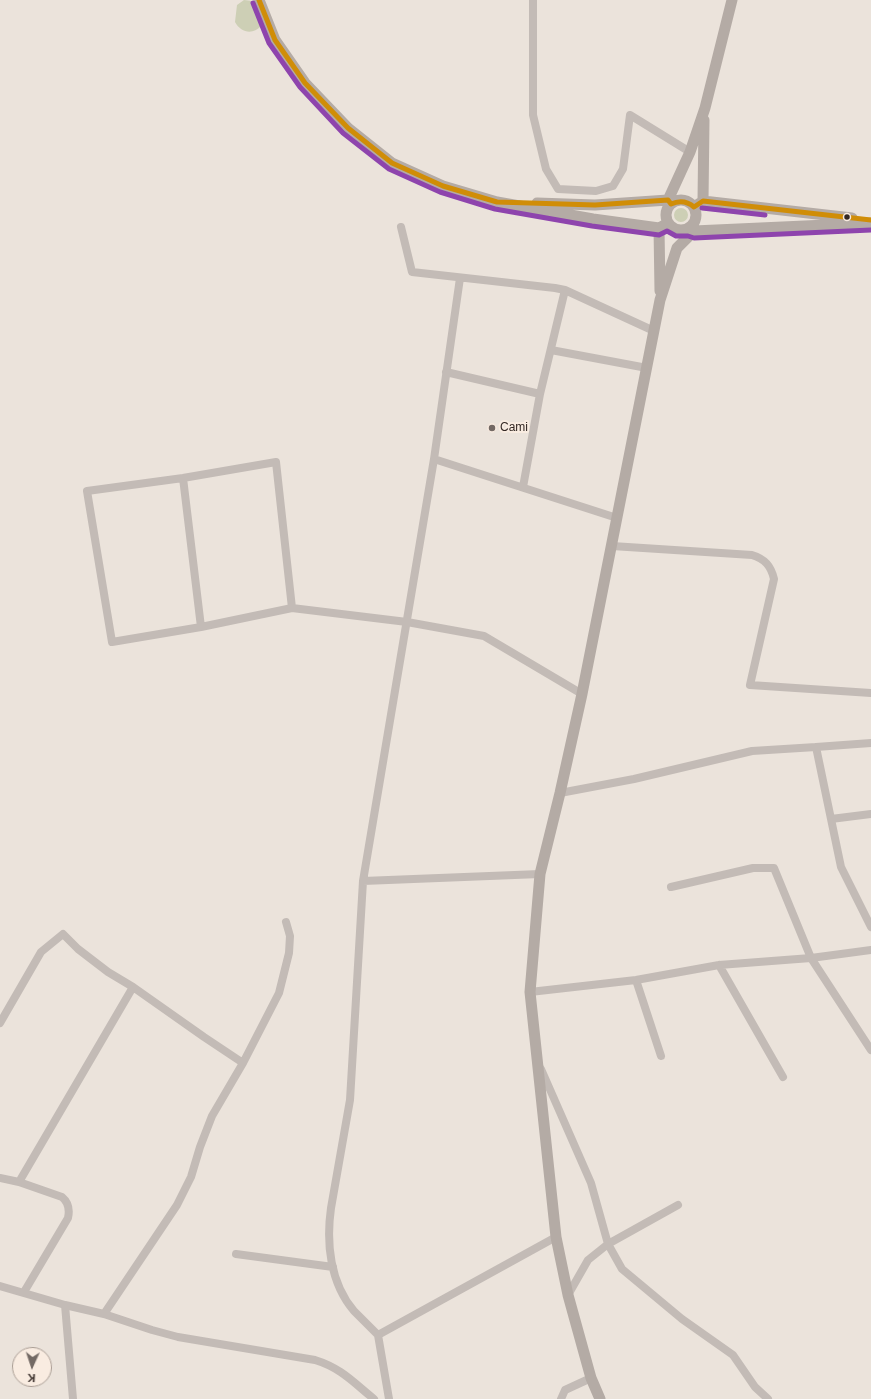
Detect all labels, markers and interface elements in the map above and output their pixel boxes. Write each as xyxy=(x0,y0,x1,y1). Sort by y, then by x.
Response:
unlabelled marker xyxy=(842,212,852,222)
place label: Cami xyxy=(500,421,528,435)
marker: Cami xyxy=(487,423,497,433)
north arrow xyxy=(12,1347,52,1387)
text: K xyxy=(27,1372,36,1384)

